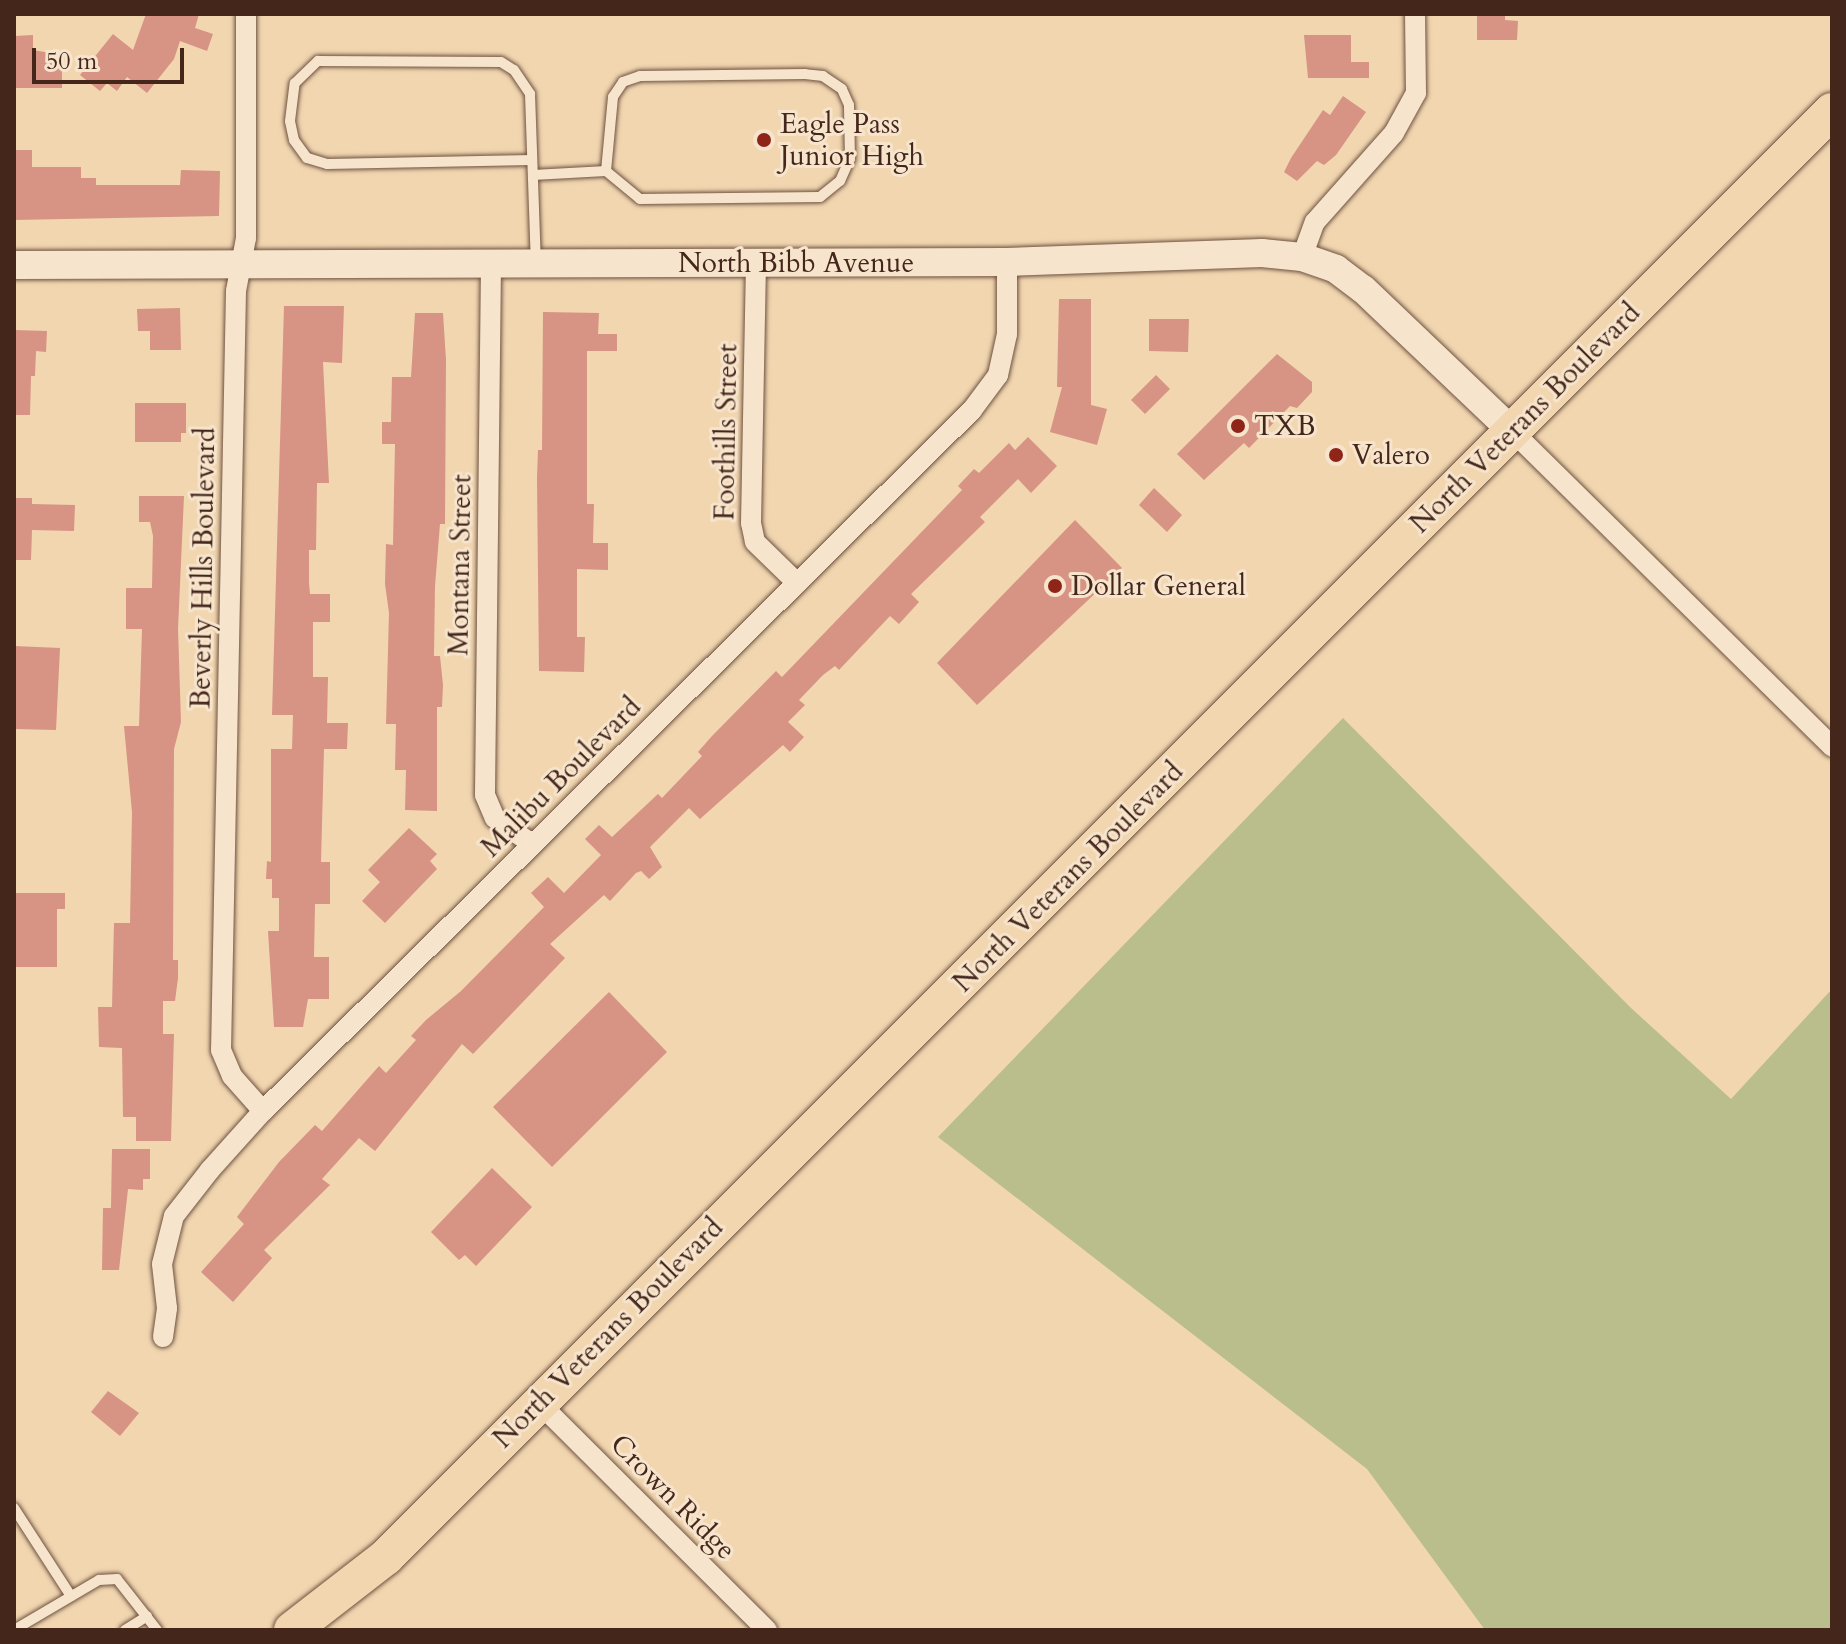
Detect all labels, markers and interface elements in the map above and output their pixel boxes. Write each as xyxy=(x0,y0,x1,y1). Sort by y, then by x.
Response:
scale bar xyxy=(36,32,188,82)
text: 50 m xyxy=(46,45,97,78)
place label: Eagle Pass Junior High xyxy=(780,107,924,173)
marker: Eagle Pass Junior High xyxy=(755,131,773,149)
street label: North Bibb Avenue xyxy=(678,246,914,280)
street label: North Veterans Boulevard xyxy=(1403,296,1647,540)
street label: Foothills Street xyxy=(708,343,744,521)
place label: TXB xyxy=(1254,409,1316,443)
marker: TXB xyxy=(1229,417,1247,435)
street label: Beverly Hills Boulevard xyxy=(184,427,222,709)
place label: Valero xyxy=(1352,438,1430,472)
marker: Valero xyxy=(1327,446,1345,464)
street label: Montana Street xyxy=(442,474,478,656)
place label: Dollar General xyxy=(1071,569,1246,603)
marker: Dollar General xyxy=(1046,577,1064,595)
street label: Malibu Boulevard xyxy=(474,690,648,864)
street label: North Veterans Boulevard xyxy=(946,755,1190,999)
street label: North Veterans Boulevard xyxy=(486,1211,730,1455)
street label: Crown Ridge xyxy=(603,1427,743,1567)

